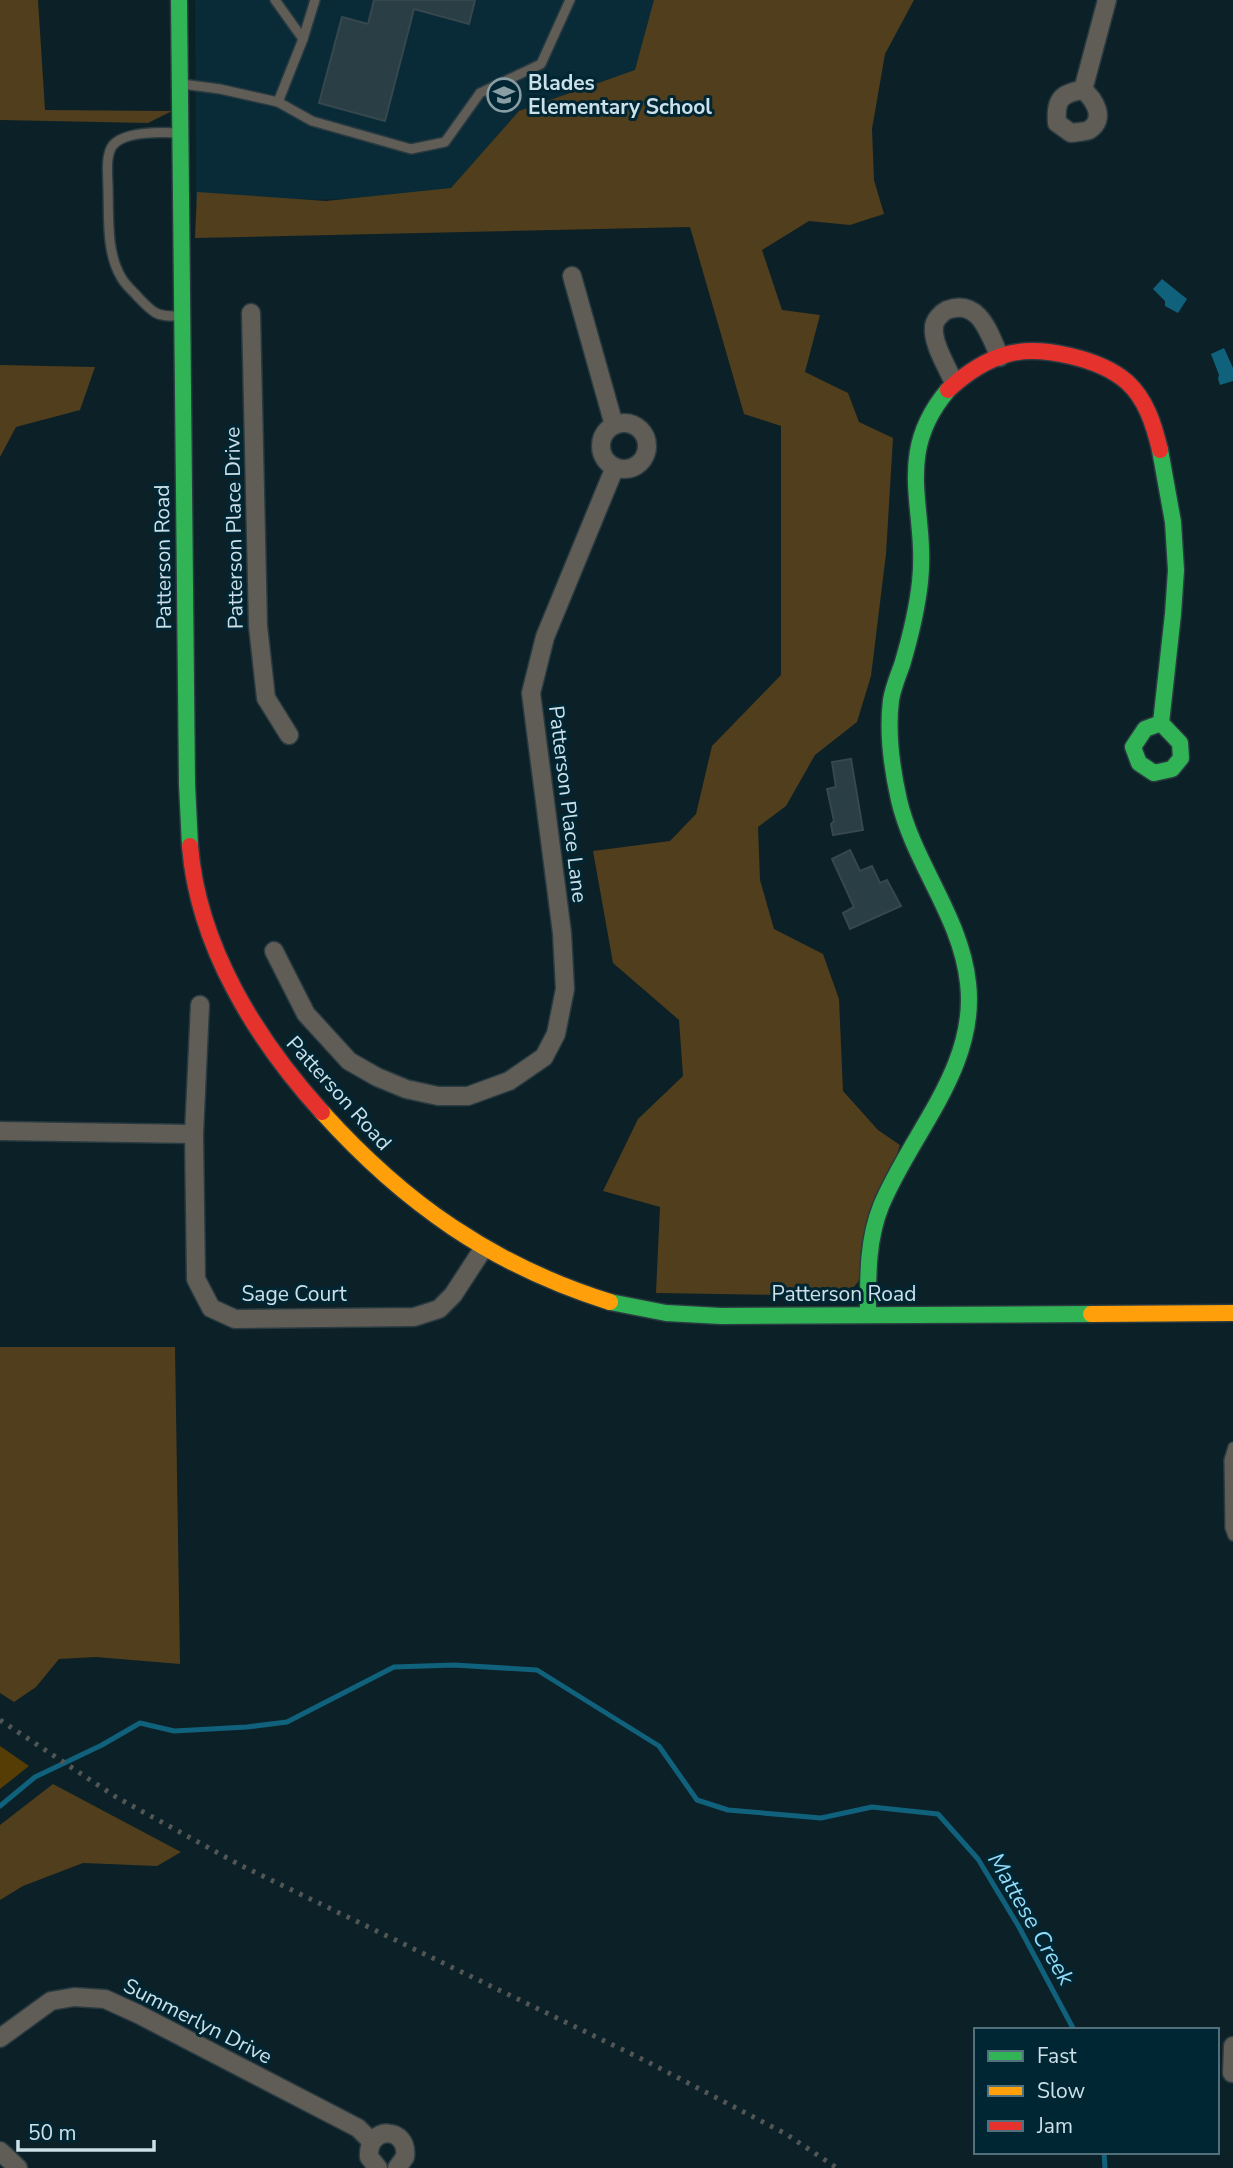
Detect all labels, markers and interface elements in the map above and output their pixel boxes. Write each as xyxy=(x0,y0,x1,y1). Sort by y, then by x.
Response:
place label: Blades Elementary School xyxy=(528,69,712,121)
school or university icon: Blades Elementary School xyxy=(485,76,523,114)
street label: Patterson Place Drive xyxy=(218,427,250,629)
street label: Patterson Road xyxy=(148,484,178,630)
street label: Patterson Place Lane xyxy=(542,704,594,904)
street label: Patterson Road xyxy=(280,1030,398,1156)
street label: Sage Court xyxy=(241,1280,347,1308)
street label: Patterson Road xyxy=(772,1280,916,1308)
water label: Mattese Creek xyxy=(980,1847,1082,1991)
street label: Summerlyn Drive xyxy=(119,1971,277,2071)
legend xyxy=(974,2028,1219,2154)
text: Fast xyxy=(1037,2042,1077,2070)
text: Slow xyxy=(1037,2077,1086,2105)
scale bar xyxy=(18,2108,154,2152)
text: Jam xyxy=(1036,2112,1073,2140)
text: 50 m xyxy=(28,2119,77,2147)

